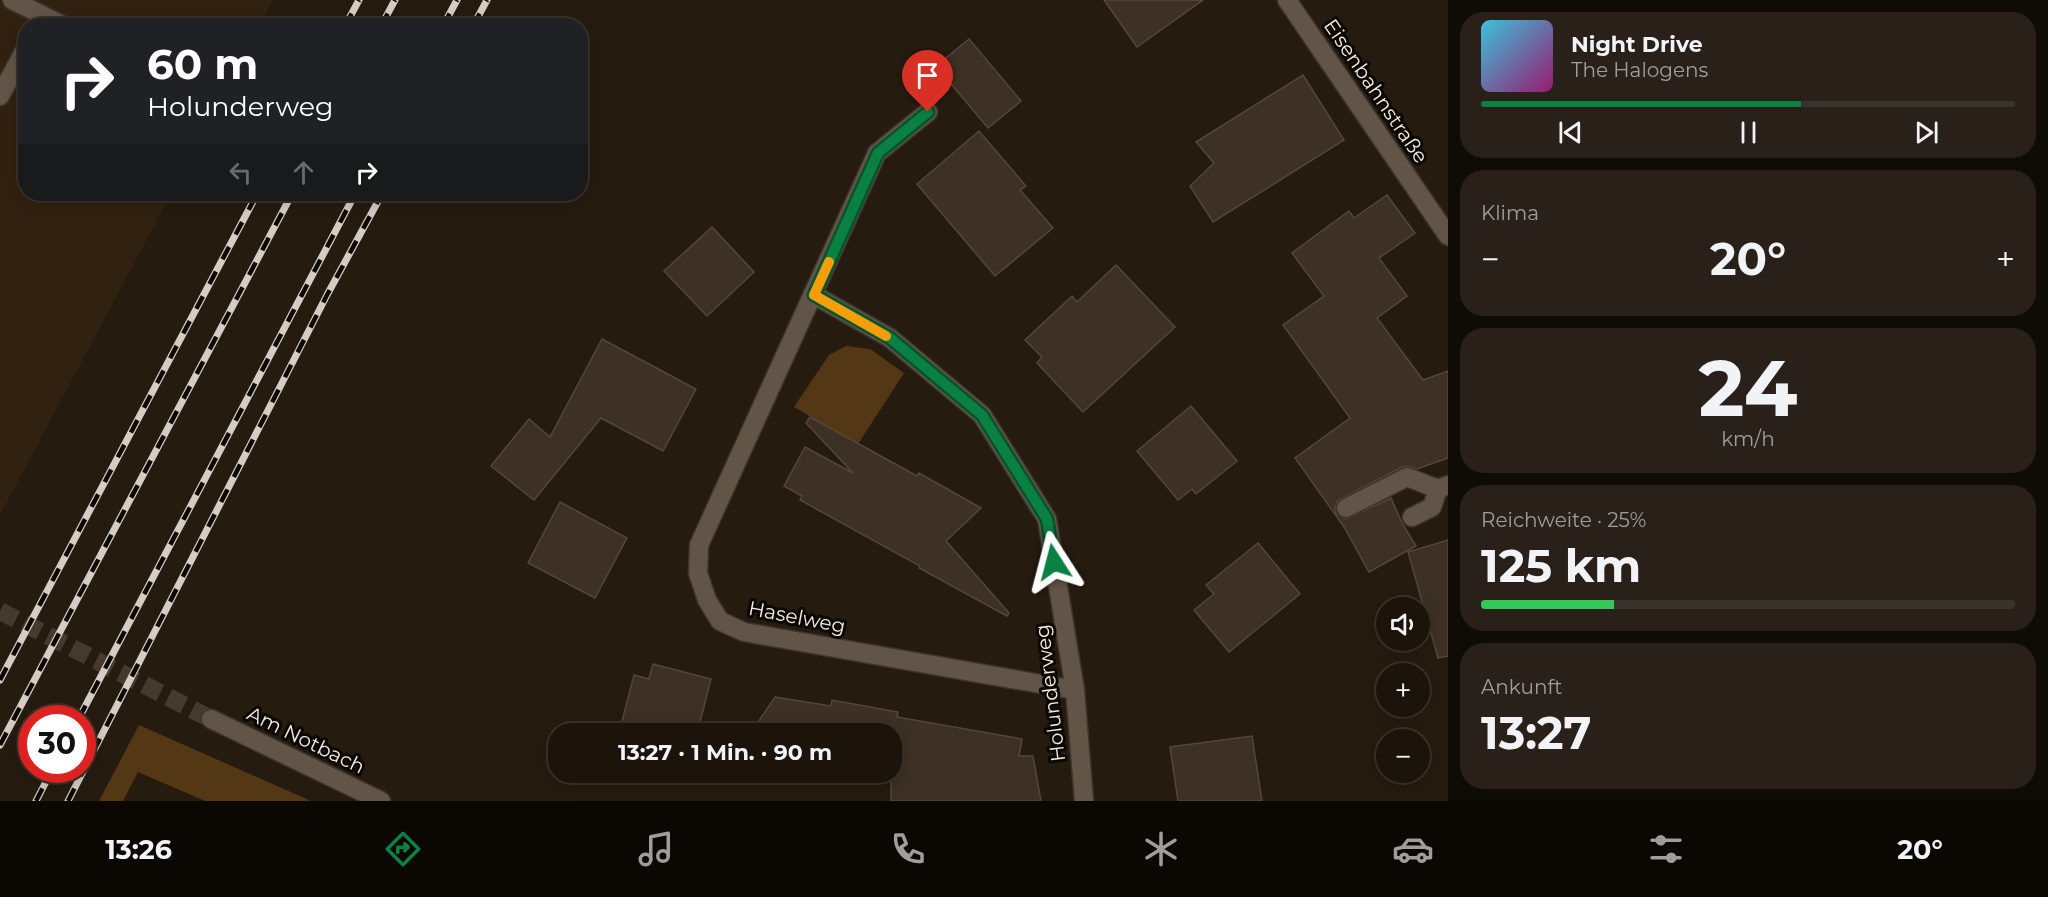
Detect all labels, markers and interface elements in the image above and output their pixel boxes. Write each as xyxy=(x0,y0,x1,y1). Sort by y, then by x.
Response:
street label: Eisenbahnstraße xyxy=(1319,14,1433,168)
text: Night Drive xyxy=(1571,31,1703,58)
text: 60 m xyxy=(147,38,258,90)
icon: right xyxy=(48,42,126,120)
pin xyxy=(902,50,953,112)
text: The Halogens xyxy=(1571,58,1708,82)
icon: arrive xyxy=(911,59,944,92)
text: Holunderweg xyxy=(147,90,334,123)
icon: previous xyxy=(1554,116,1587,149)
icon: pause xyxy=(1732,116,1765,149)
icon: next xyxy=(1910,116,1943,149)
icon: left xyxy=(224,156,257,189)
icon: ahead xyxy=(287,156,320,189)
icon: right xyxy=(350,156,383,189)
text: Klima xyxy=(1481,201,1539,225)
text: 20° xyxy=(1710,231,1786,286)
text: − xyxy=(1481,239,1500,279)
text: + xyxy=(1996,239,2015,279)
text: 24 xyxy=(1699,340,1797,436)
text: km/h xyxy=(1721,427,1775,451)
text: Reichweite · 25% xyxy=(1481,508,1646,532)
position arrow xyxy=(1022,530,1086,594)
text: 125 km xyxy=(1481,538,1641,593)
street label: Haselweg xyxy=(746,596,848,638)
map controls xyxy=(1376,597,1430,783)
button: sound xyxy=(1376,597,1430,651)
street label: Holunderweg xyxy=(1030,623,1070,763)
button: + xyxy=(1376,663,1430,717)
text: Ankunft xyxy=(1481,675,1562,699)
street label: Am Notbach xyxy=(243,701,369,779)
speed limit sign: 30 xyxy=(18,705,96,783)
text: 13:27 xyxy=(1481,705,1592,760)
button: − xyxy=(1376,729,1430,783)
text: 13:27 · 1 Min. · 90 m xyxy=(618,739,832,766)
icon: directions xyxy=(382,828,424,870)
icon: music xyxy=(635,828,677,870)
icon: phone xyxy=(887,828,929,870)
icon: climate xyxy=(1140,828,1182,870)
icon: car xyxy=(1392,828,1434,870)
icon: filters xyxy=(1645,828,1687,870)
text: 13:26 xyxy=(105,833,172,866)
text: 20° xyxy=(1897,833,1943,866)

